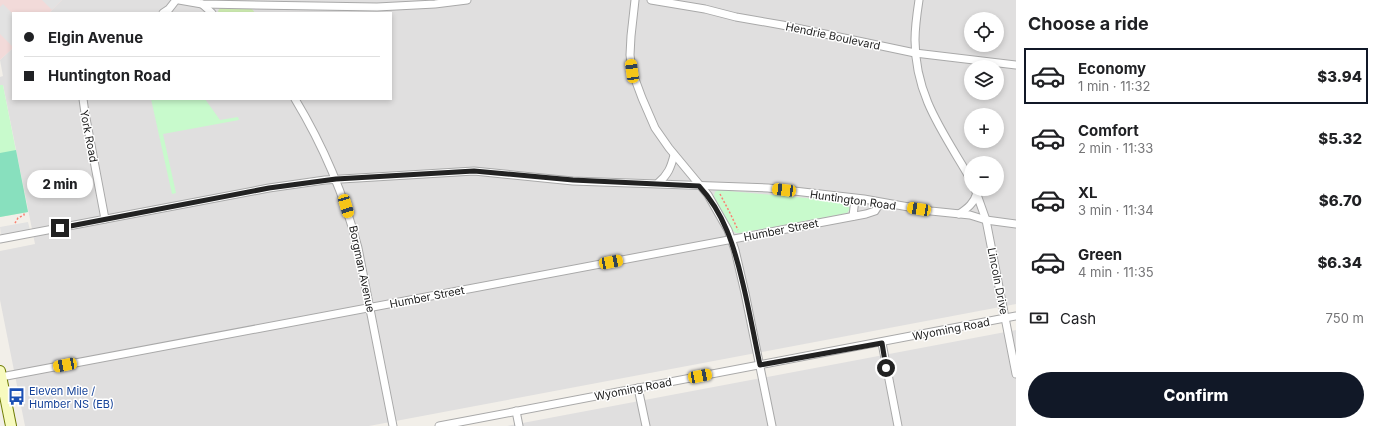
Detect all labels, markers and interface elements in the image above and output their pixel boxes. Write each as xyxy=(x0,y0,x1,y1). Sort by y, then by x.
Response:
map controls xyxy=(964,12,1004,196)
button: locate xyxy=(964,12,1004,52)
text: Choose a ride xyxy=(1028,13,1149,34)
street label: Hendrie Boulevard xyxy=(784,19,882,53)
text: Elgin Avenue xyxy=(48,28,143,47)
car xyxy=(624,58,640,84)
icon: car xyxy=(1030,58,1066,94)
text: Economy xyxy=(1078,59,1146,78)
button: layers xyxy=(964,60,1004,100)
text: Huntington Road xyxy=(48,66,171,85)
text: $3.94 xyxy=(1317,67,1362,86)
text: 1 min · 11:32 xyxy=(1078,78,1151,94)
button: + xyxy=(964,108,1004,148)
street label: York Road xyxy=(77,109,101,163)
icon: car xyxy=(1030,120,1066,156)
text: Comfort xyxy=(1078,121,1139,140)
text: $5.32 xyxy=(1318,129,1362,148)
text: 2 min · 11:33 xyxy=(1078,140,1153,156)
button: − xyxy=(964,156,1004,196)
callout: 2 min xyxy=(27,170,93,198)
text: 2 min xyxy=(42,176,78,192)
icon: car xyxy=(1030,182,1066,218)
car xyxy=(771,183,797,197)
text: XL xyxy=(1078,183,1098,202)
street label: Huntington Road xyxy=(809,187,897,213)
text: $6.70 xyxy=(1319,191,1362,210)
car xyxy=(337,193,355,219)
car xyxy=(906,201,932,217)
text: 3 min · 11:34 xyxy=(1078,202,1154,218)
street label: Humber Street xyxy=(742,216,820,244)
route end xyxy=(51,219,69,237)
street label: Borgman Avenue xyxy=(346,224,378,314)
icon: car xyxy=(1030,244,1066,280)
text: Green xyxy=(1078,245,1122,264)
street label: Lincoln Drive xyxy=(985,246,1011,316)
text: $6.34 xyxy=(1317,253,1362,272)
car xyxy=(598,254,624,270)
text: 4 min · 11:35 xyxy=(1078,264,1154,280)
street label: Humber Street xyxy=(388,283,466,311)
icon: cash xyxy=(1028,307,1050,329)
text: Cash xyxy=(1060,309,1096,328)
text: 750 m xyxy=(1326,310,1364,326)
street label: Wyoming Road xyxy=(911,315,991,343)
car xyxy=(52,357,78,373)
route start xyxy=(877,359,895,377)
car xyxy=(687,368,713,384)
button: Confirm xyxy=(1028,372,1364,418)
street label: Wyoming Road xyxy=(593,375,673,403)
place label: Eleven Mile / Humber NS (EB) xyxy=(29,384,114,411)
bus stop icon: Eleven Mile / Humber NS (EB) xyxy=(6,387,26,407)

